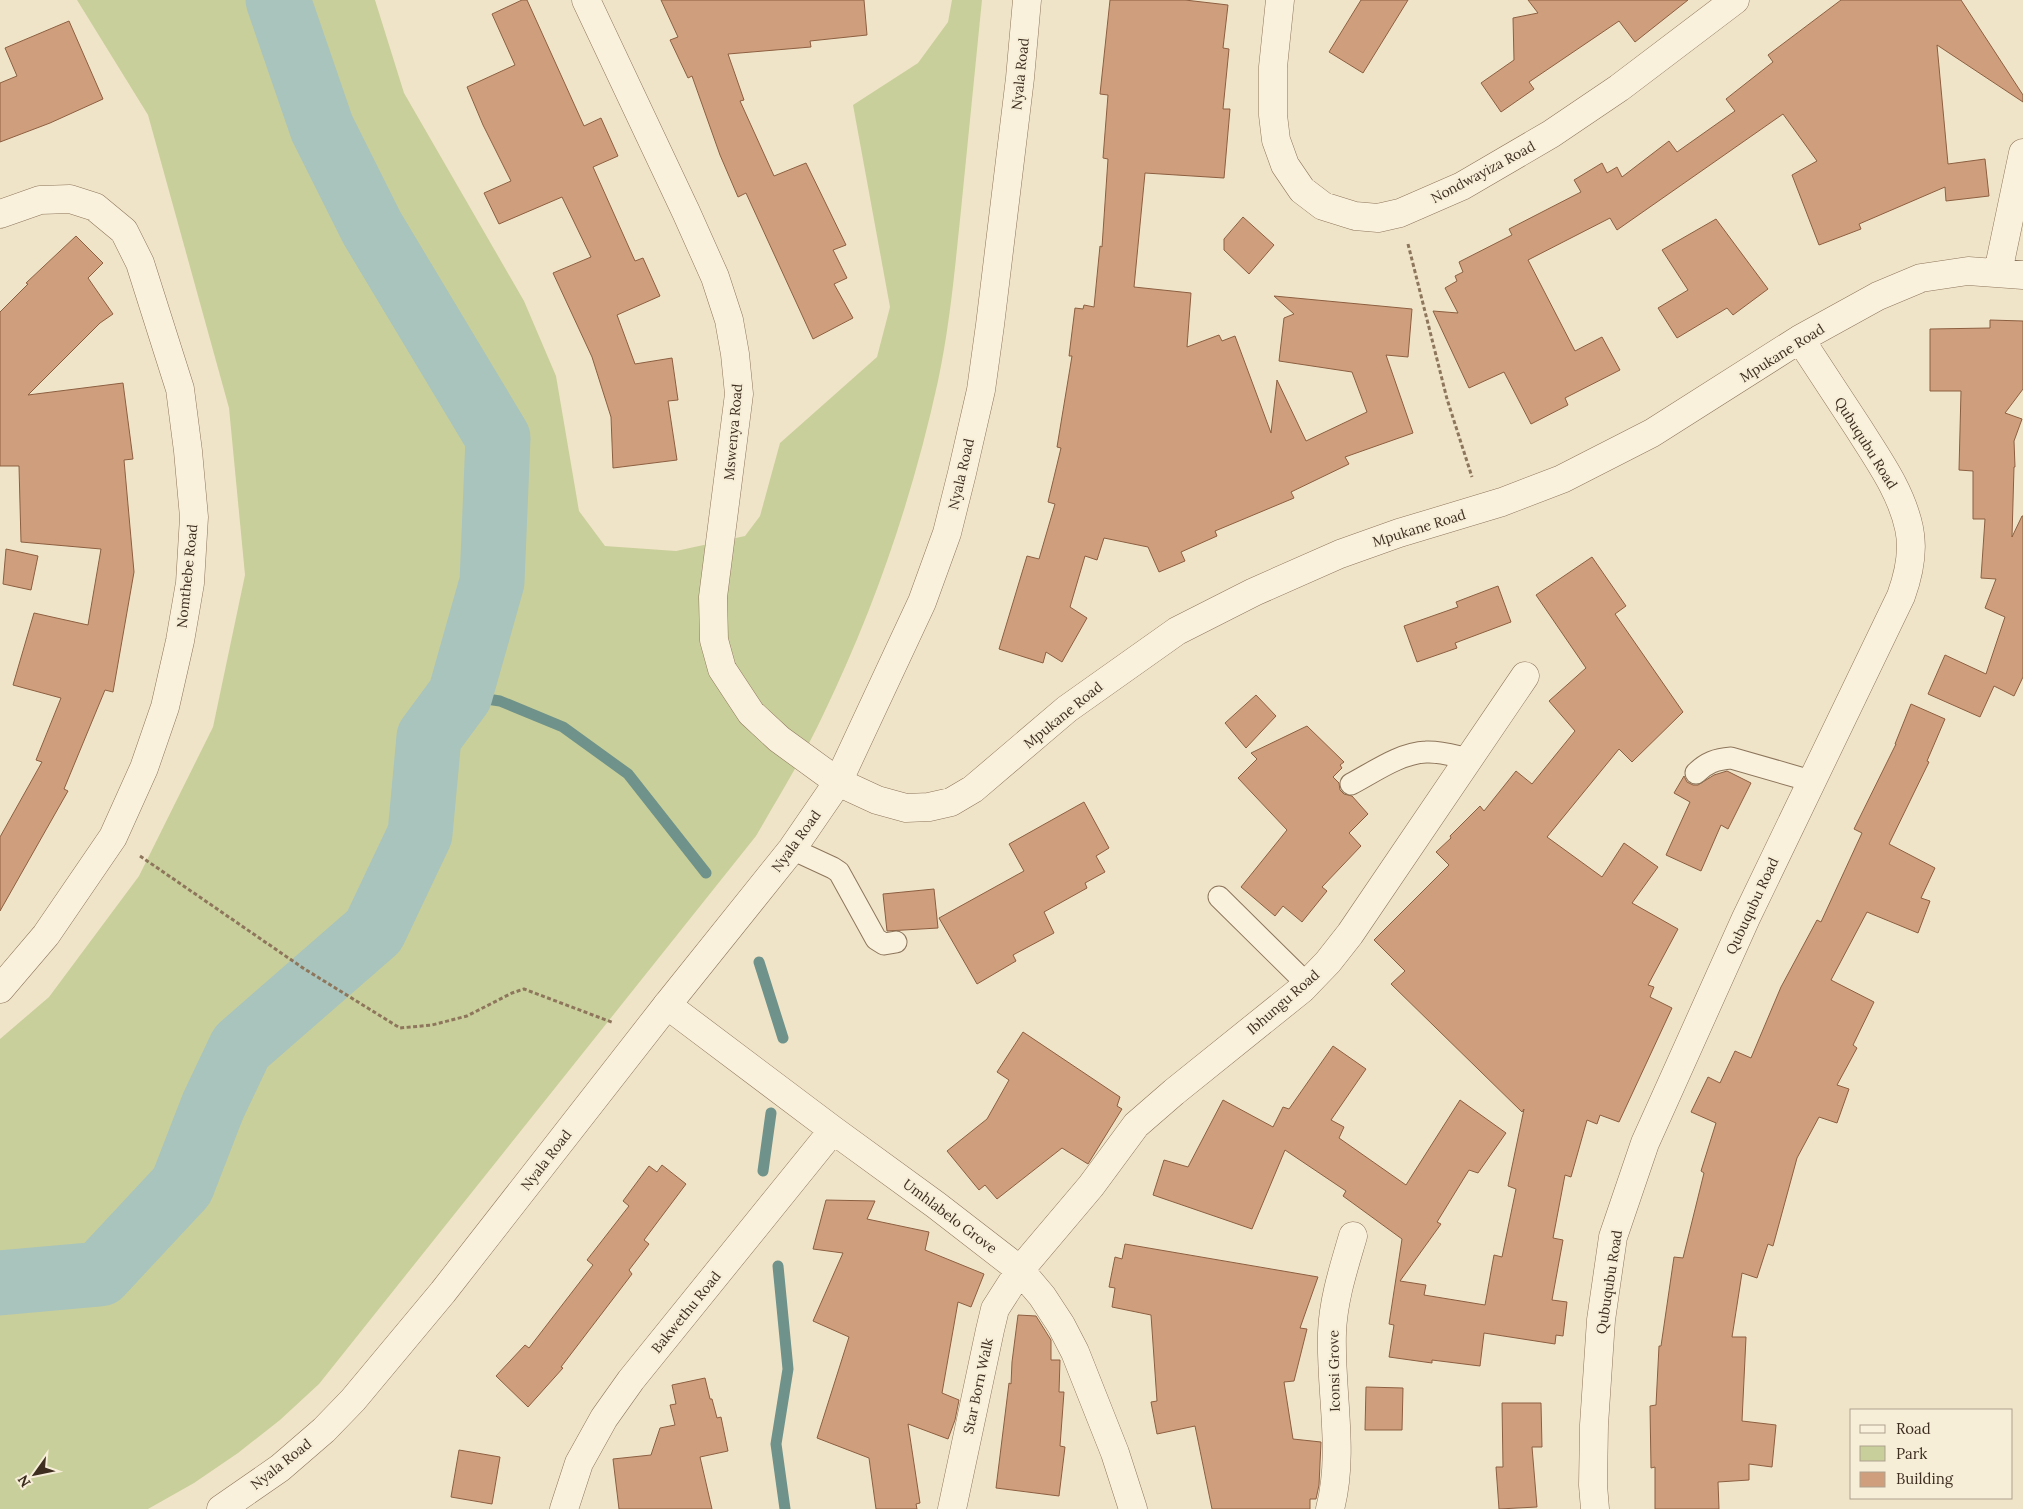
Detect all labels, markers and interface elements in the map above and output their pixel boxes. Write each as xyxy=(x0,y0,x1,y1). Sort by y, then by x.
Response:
street label: Nyala Road xyxy=(1007,37,1033,111)
street label: Nondwayiza Road xyxy=(1428,137,1538,207)
street label: Mpukane Road xyxy=(1736,320,1828,386)
street label: Mswenya Road xyxy=(720,383,746,481)
street label: Qubuqubu Road xyxy=(1831,394,1901,492)
street label: Nyala Road xyxy=(944,437,978,511)
street label: Mpukane Road xyxy=(1370,505,1468,551)
street label: Nomthebe Road xyxy=(173,523,201,629)
street label: Mpukane Road xyxy=(1020,678,1106,752)
street label: Nyala Road xyxy=(767,806,825,876)
street label: Qubuqubu Road xyxy=(1722,855,1782,957)
street label: Ibhungu Road xyxy=(1243,966,1323,1038)
street label: Nyala Road xyxy=(517,1126,575,1194)
street label: Umhlabelo Grove xyxy=(899,1175,1001,1257)
street label: Qubuqubu Road xyxy=(1592,1229,1626,1335)
street label: Bakwethu Road xyxy=(647,1267,725,1357)
street label: Iconsi Grove xyxy=(1324,1330,1344,1412)
street label: Star Born Walk xyxy=(959,1336,997,1435)
legend xyxy=(1850,1409,2013,1499)
text: Road xyxy=(1896,1419,1931,1438)
street label: Nyala Road xyxy=(247,1435,315,1493)
text: Park xyxy=(1896,1444,1927,1463)
north arrow xyxy=(10,1449,60,1499)
text: Building xyxy=(1896,1469,1954,1488)
text: N xyxy=(14,1471,35,1491)

